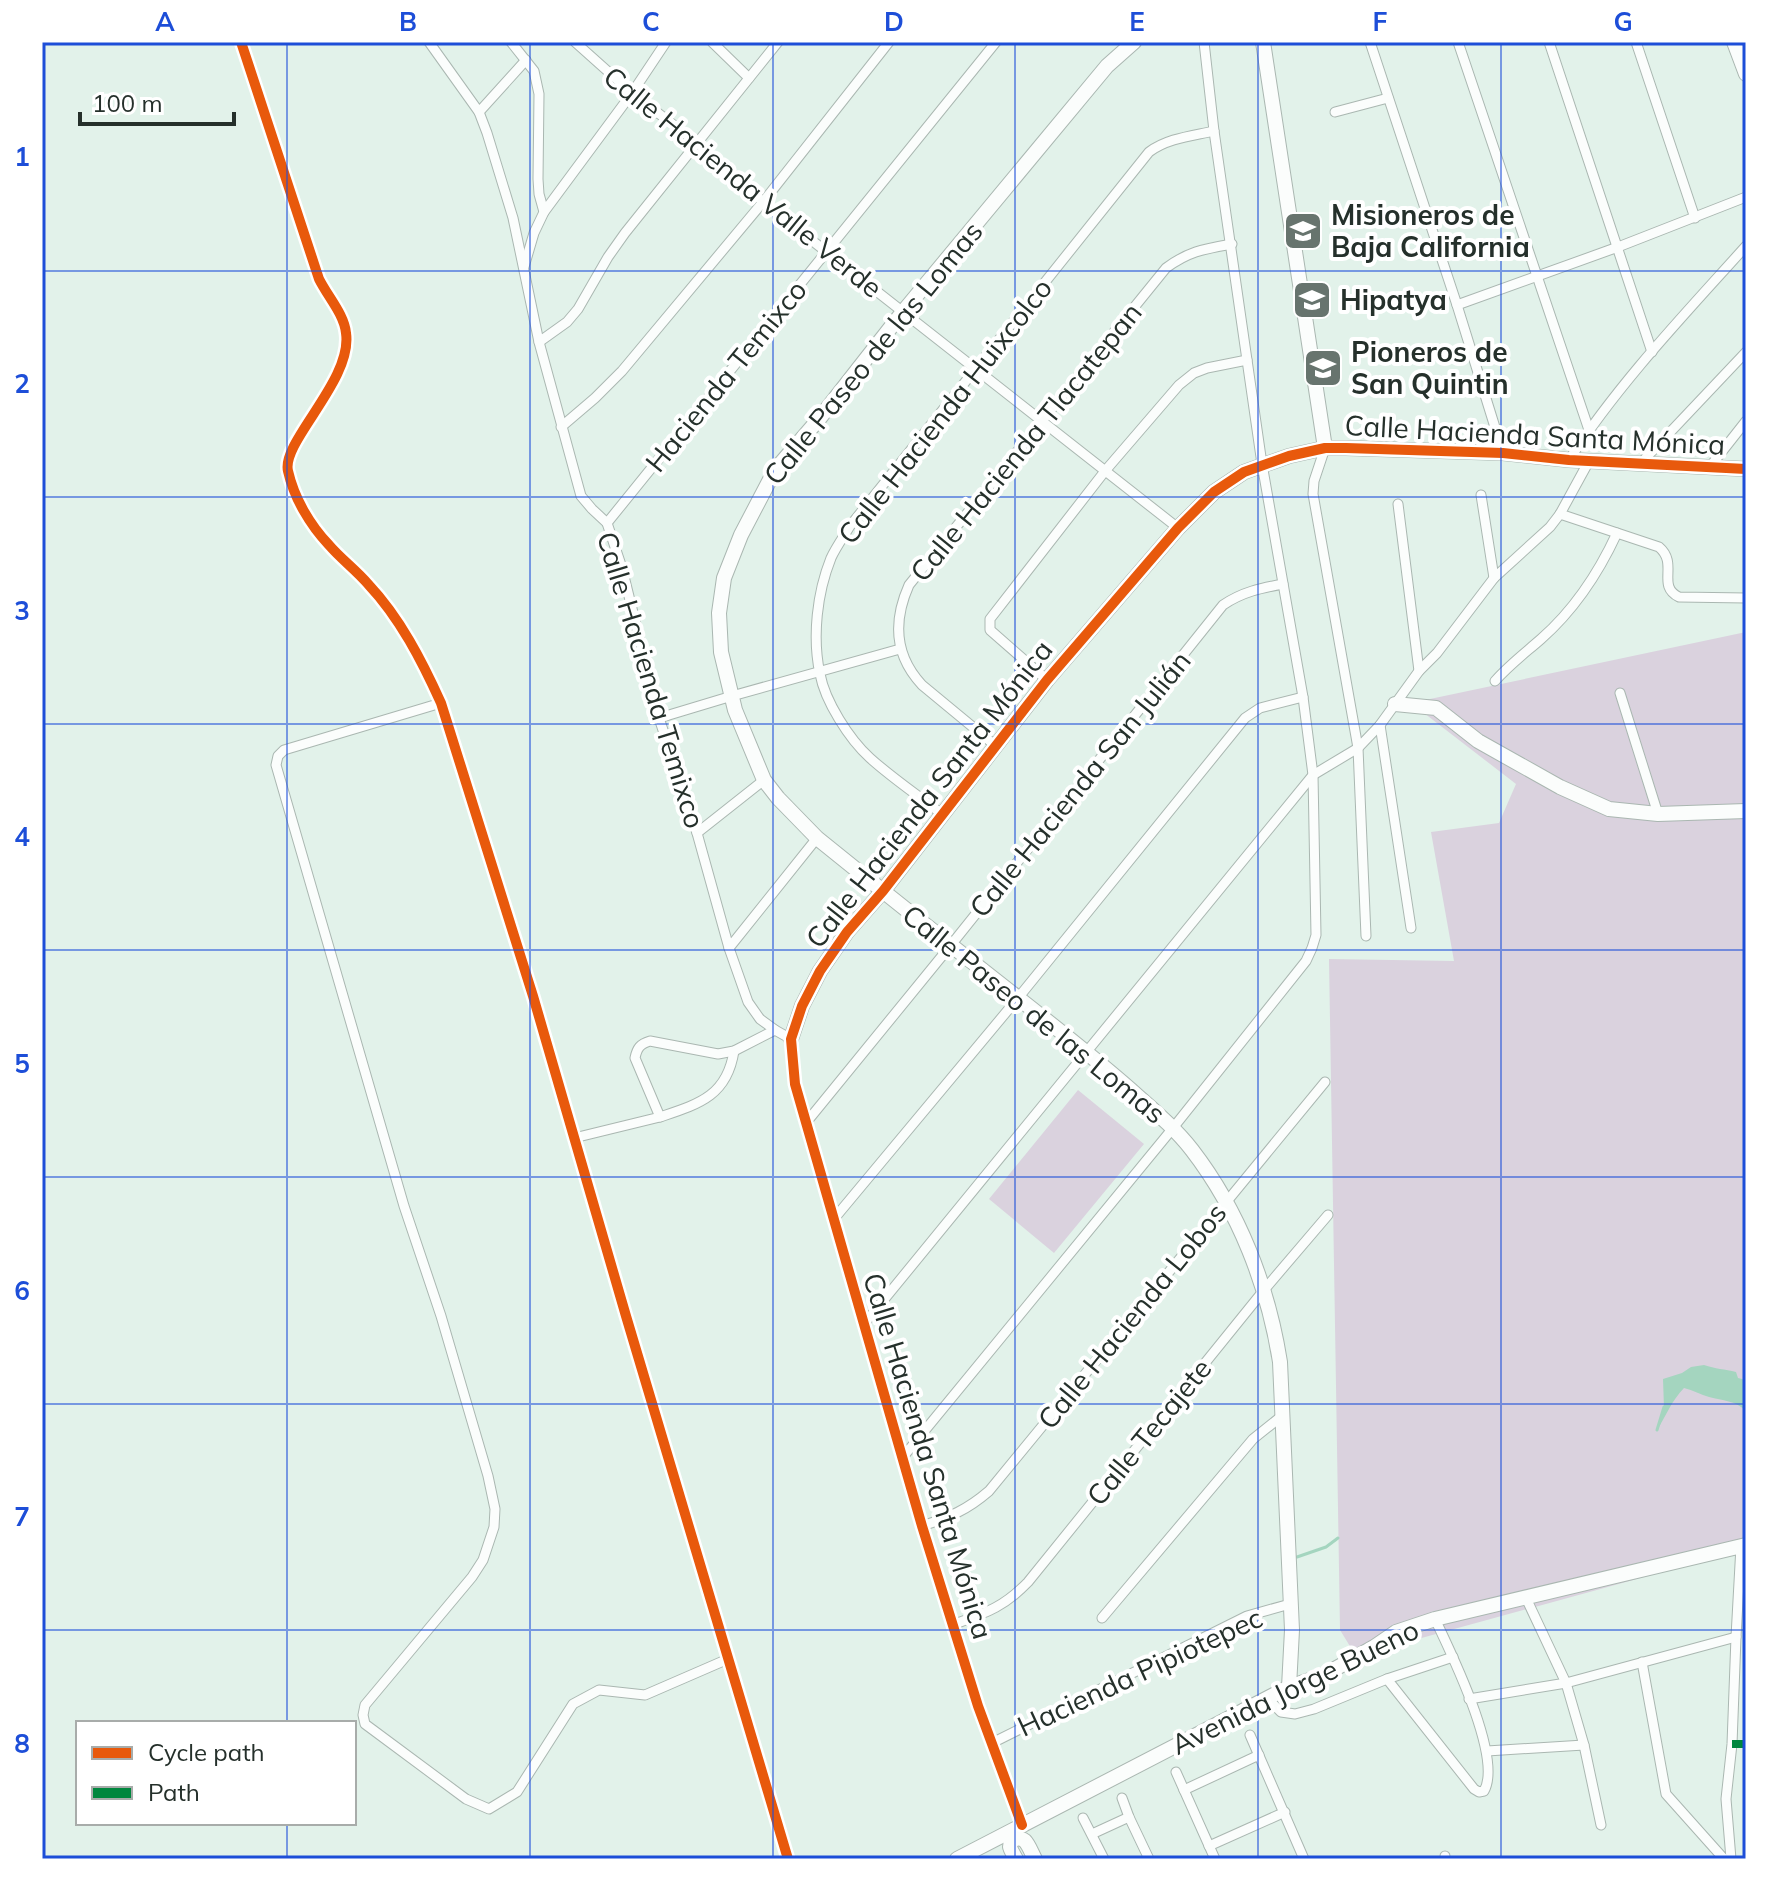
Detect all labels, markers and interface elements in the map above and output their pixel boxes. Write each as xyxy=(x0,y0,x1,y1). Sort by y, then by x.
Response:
text: A xyxy=(155,5,175,38)
text: B xyxy=(399,5,417,38)
text: C xyxy=(642,5,660,38)
text: D xyxy=(884,5,904,38)
text: E xyxy=(1129,5,1145,38)
text: F xyxy=(1373,5,1388,38)
text: G xyxy=(1613,5,1633,38)
street label: Calle Hacienda Valle Verde xyxy=(597,58,890,305)
scale bar xyxy=(80,76,234,126)
text: 100 m xyxy=(92,88,163,118)
text: 1 xyxy=(14,140,30,173)
place label: Misioneros de Baja California xyxy=(1331,197,1530,264)
school or university icon: Misioneros de Baja California xyxy=(1282,210,1324,252)
street label: Calle Paseo de las Lomas xyxy=(756,214,990,491)
street label: Calle Hacienda Huixcolco xyxy=(830,271,1059,550)
street label: Hacienda Temixco xyxy=(637,273,814,479)
school or university icon: Hipatya xyxy=(1291,279,1333,321)
place label: Hipatya xyxy=(1340,282,1447,317)
street label: Calle Hacienda Tlacatepan xyxy=(902,295,1149,588)
place label: Pioneros de San Quintin xyxy=(1351,334,1509,401)
school or university icon: Pioneros de San Quintin xyxy=(1302,347,1344,389)
text: 2 xyxy=(14,367,30,400)
street label: Calle Hacienda Santa Mónica xyxy=(1344,407,1726,462)
street label: Calle Hacienda Temixco xyxy=(590,527,713,832)
text: 3 xyxy=(14,594,30,627)
street label: Calle Hacienda Santa Mónica xyxy=(798,633,1060,955)
street label: Calle Hacienda San Julián xyxy=(961,643,1198,924)
text: 4 xyxy=(14,820,30,853)
street label: Calle Paseo de las Lomas xyxy=(896,897,1173,1131)
text: 5 xyxy=(14,1047,30,1080)
street label: Calle Hacienda Lobos xyxy=(1030,1196,1233,1436)
street label: Calle Hacienda Santa Mónica xyxy=(856,1269,1001,1643)
text: 6 xyxy=(14,1274,30,1307)
street label: Calle Tecajete xyxy=(1079,1351,1218,1512)
text: 7 xyxy=(14,1500,30,1533)
street label: Hacienda Pipiotepec xyxy=(1012,1599,1268,1744)
street label: Avenida Jorge Bueno xyxy=(1165,1611,1424,1762)
legend xyxy=(76,1721,356,1825)
text: 8 xyxy=(14,1727,30,1760)
text: Cycle path xyxy=(148,1737,265,1767)
text: Path xyxy=(148,1777,200,1807)

